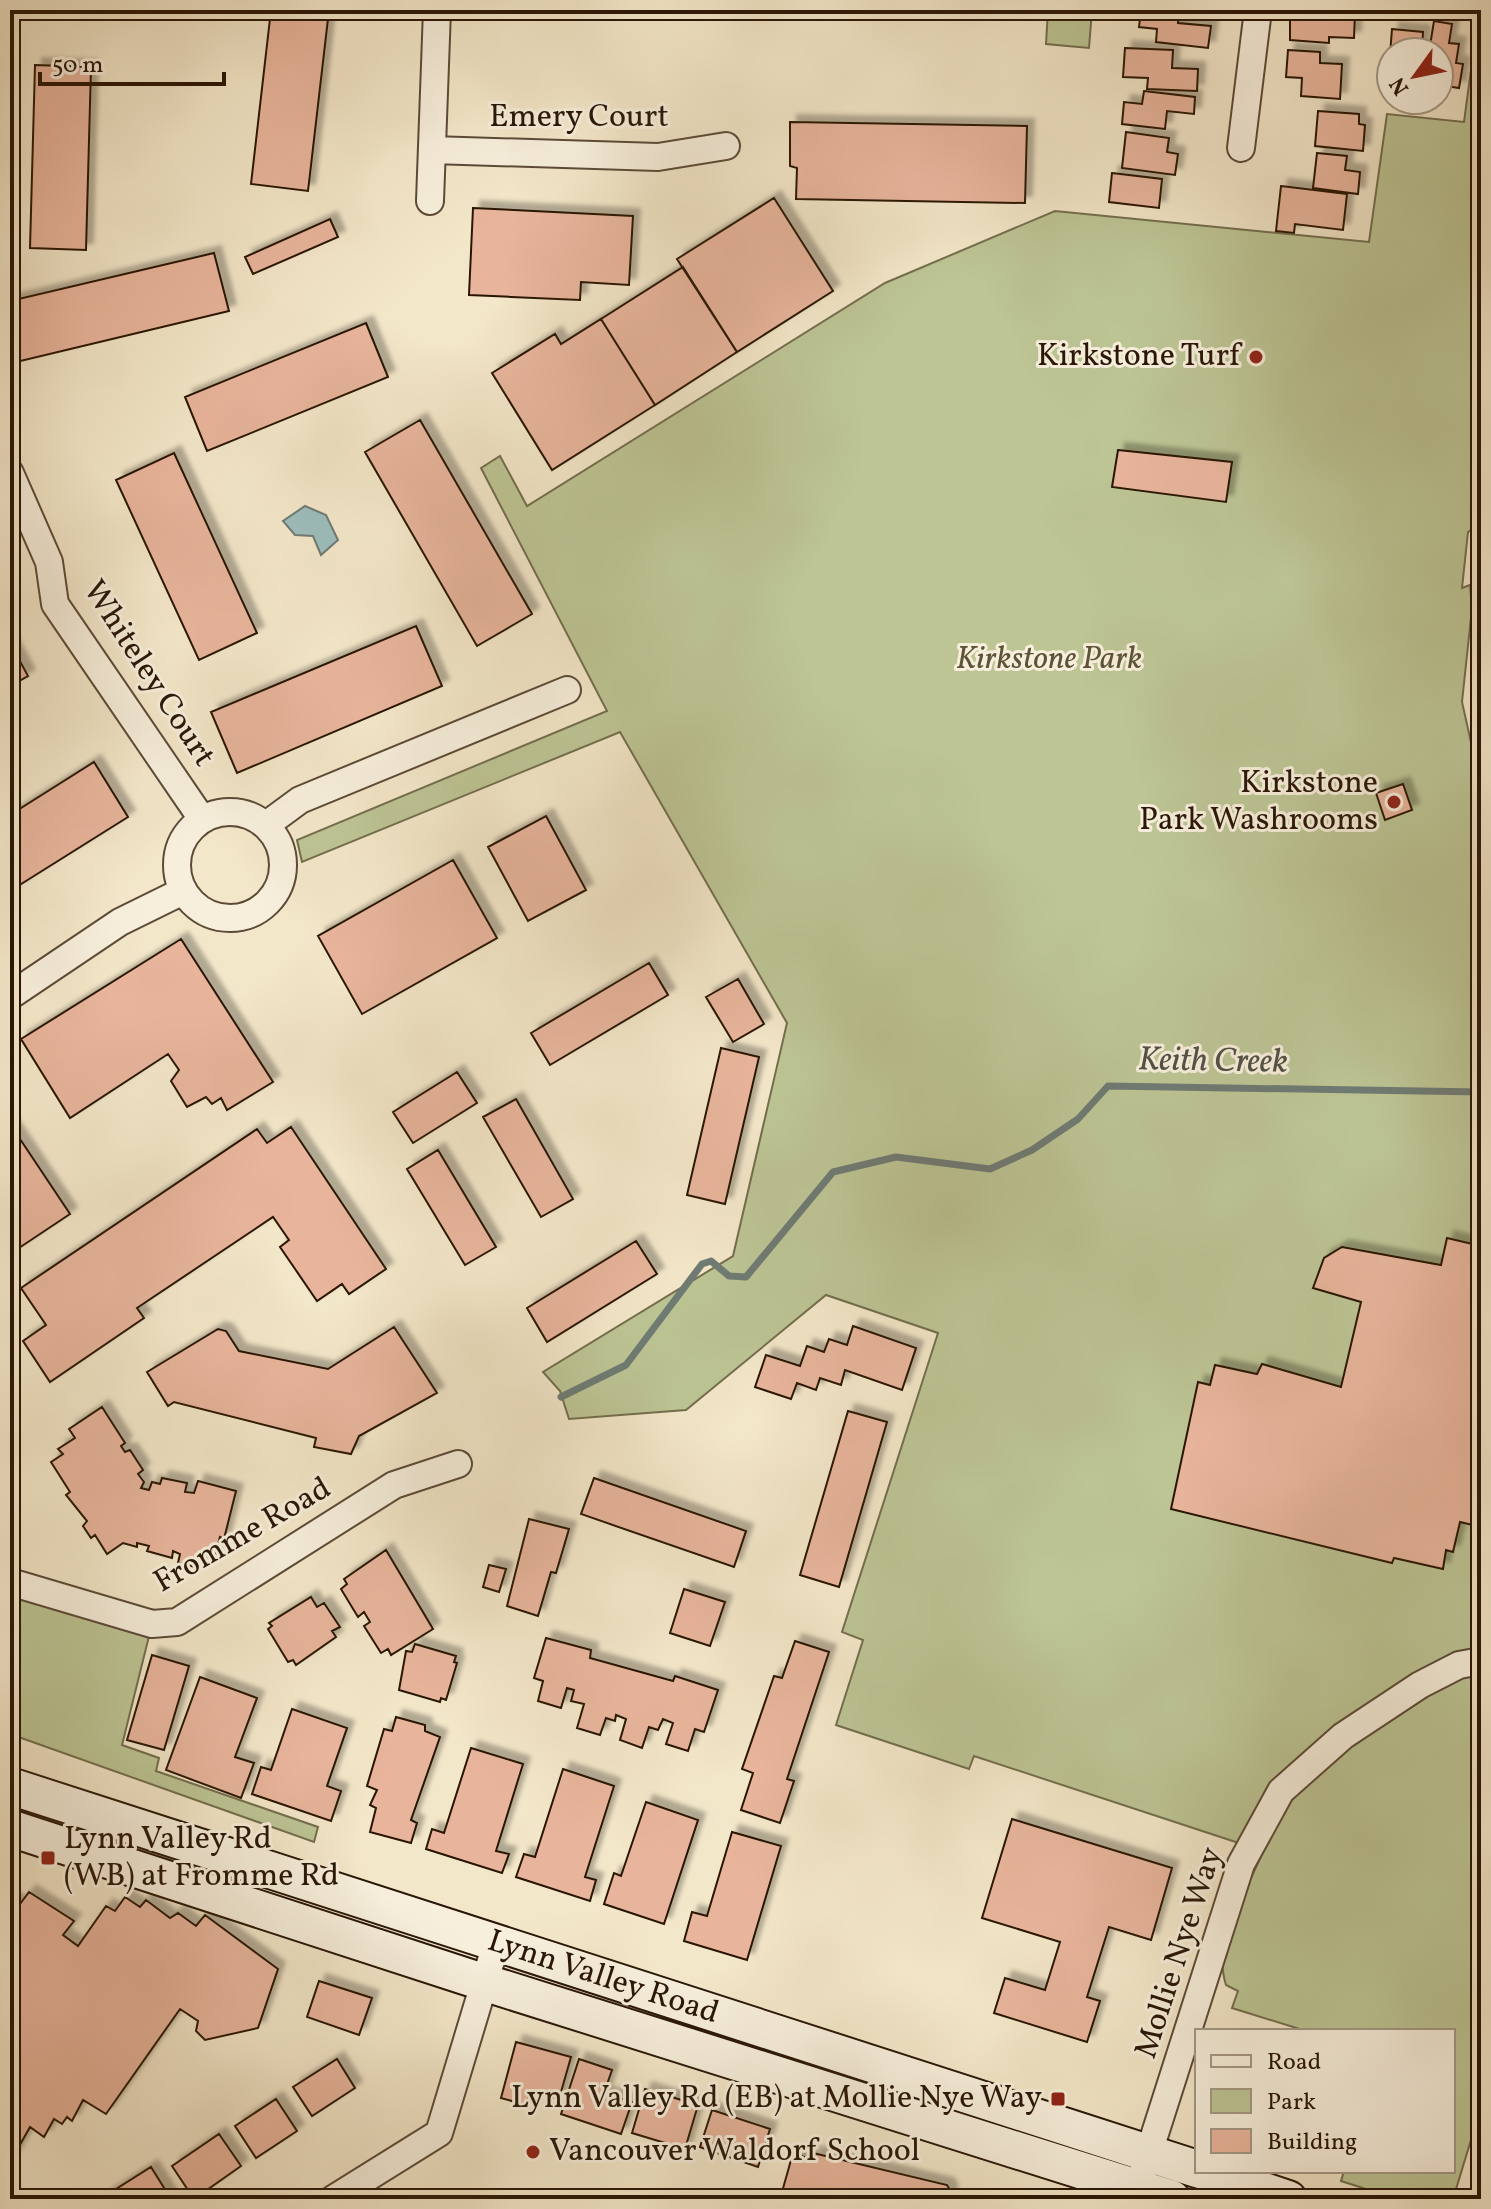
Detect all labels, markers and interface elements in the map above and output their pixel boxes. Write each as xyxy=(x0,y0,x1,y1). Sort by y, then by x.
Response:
scale bar xyxy=(40,36,224,86)
north arrow xyxy=(1375,36,1455,116)
text: 50 m xyxy=(52,49,104,83)
text: N xyxy=(1383,70,1418,101)
street label: Emery Court xyxy=(489,96,669,140)
place label: Kirkstone Turf xyxy=(1037,335,1243,379)
marker: Kirkstone Turf xyxy=(1247,348,1265,366)
street label: Whiteley Court xyxy=(71,572,225,776)
park label: Kirkstone Park xyxy=(956,638,1142,682)
place label: Kirkstone Park Washrooms xyxy=(1139,762,1378,843)
marker: Kirkstone Park Washrooms xyxy=(1385,793,1403,811)
water label: Keith Creek xyxy=(1138,1037,1288,1087)
street label: Fromme Road xyxy=(146,1467,340,1605)
place label: Lynn Valley Rd (WB) at Fromme Rd xyxy=(64,1818,339,1899)
street label: Mollie Nye Way xyxy=(1125,1842,1235,2064)
marker: Lynn Valley Rd (WB) at Fromme Rd xyxy=(39,1849,57,1867)
street label: Lynn Valley Road xyxy=(482,1920,724,2036)
legend xyxy=(1195,2029,1455,2173)
text: Road xyxy=(1267,2046,1321,2080)
place label: Lynn Valley Rd (EB) at Mollie Nye Way xyxy=(511,2077,1042,2121)
text: Park xyxy=(1267,2086,1316,2120)
marker: Lynn Valley Rd (EB) at Mollie Nye Way xyxy=(1049,2090,1067,2108)
text: Building xyxy=(1267,2126,1357,2160)
place label: Vancouver Waldorf School xyxy=(549,2130,920,2174)
marker: Vancouver Waldorf School xyxy=(524,2143,542,2161)

